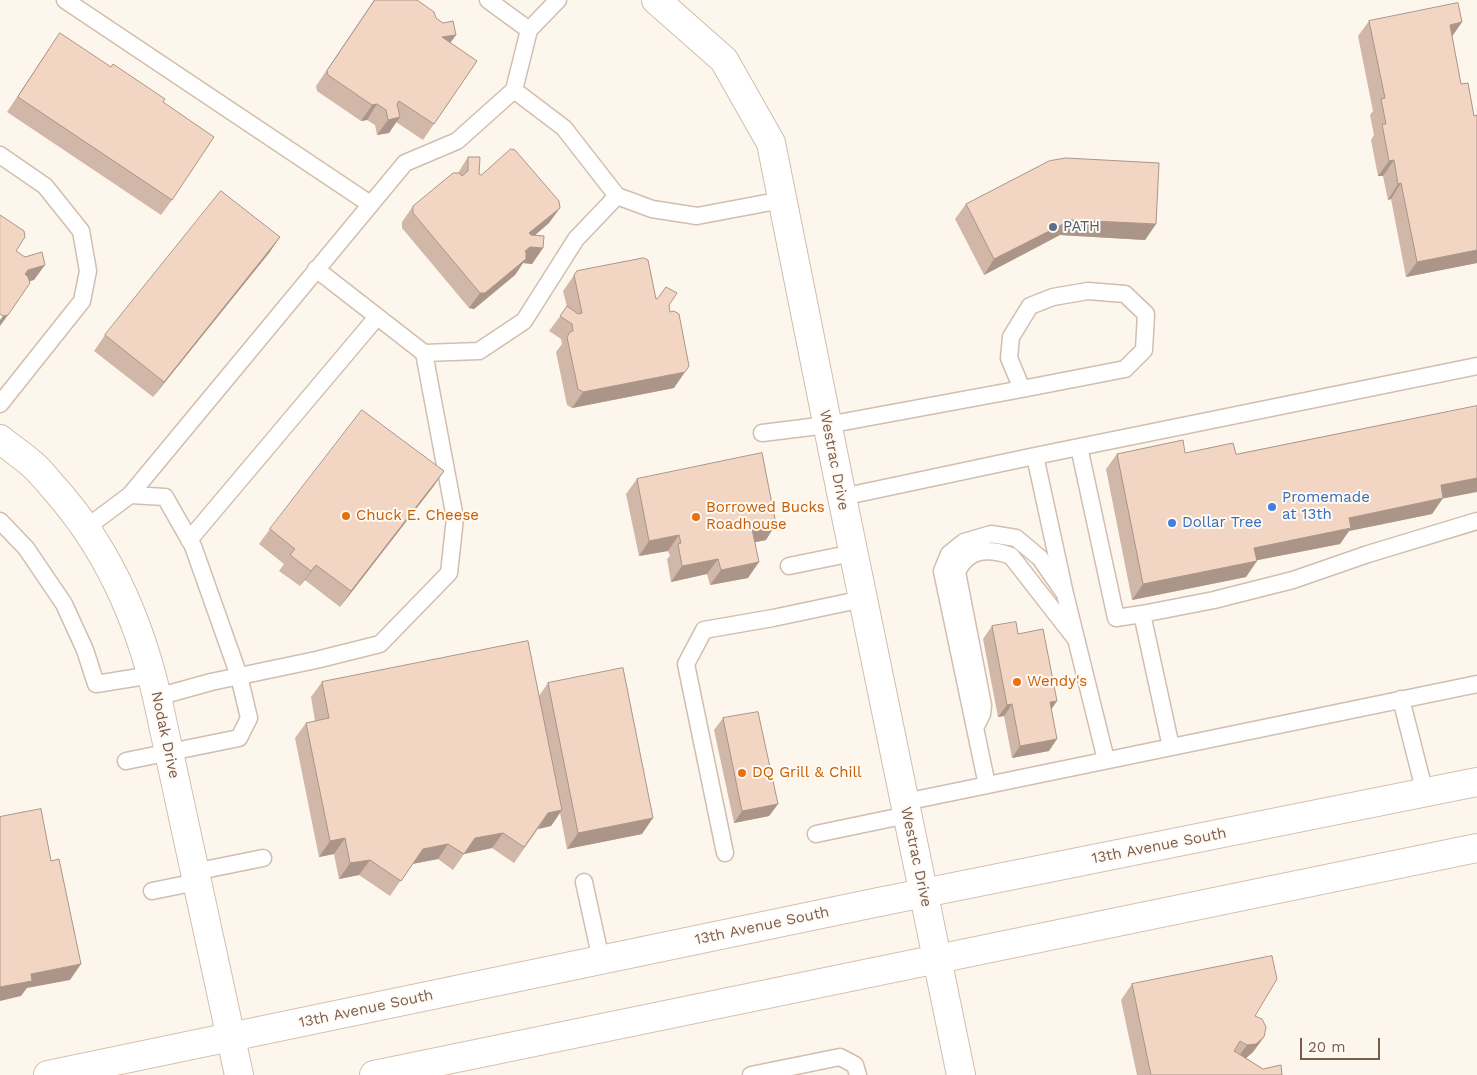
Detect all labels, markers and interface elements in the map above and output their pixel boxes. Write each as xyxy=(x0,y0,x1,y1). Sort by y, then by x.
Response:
place label: PATH xyxy=(1063,218,1100,236)
marker: PATH xyxy=(1047,221,1059,233)
street label: Westrac Drive xyxy=(815,408,853,512)
place label: Promemade at 13th xyxy=(1282,489,1370,524)
place label: Borrowed Bucks Roadhouse xyxy=(706,499,825,534)
marker: Promemade at 13th xyxy=(1266,501,1278,513)
place label: Chuck E. Cheese xyxy=(356,507,479,525)
marker: Chuck E. Cheese xyxy=(340,510,352,522)
marker: Borrowed Bucks Roadhouse xyxy=(690,511,702,523)
place label: Dollar Tree xyxy=(1182,514,1262,532)
marker: Dollar Tree xyxy=(1166,517,1178,529)
place label: Wendy's xyxy=(1027,673,1087,691)
marker: Wendy's xyxy=(1011,676,1023,688)
street label: Nodak Drive xyxy=(147,690,183,780)
place label: DQ Grill & Chill xyxy=(752,764,862,782)
marker: DQ Grill & Chill xyxy=(736,767,748,779)
street label: Westrac Drive xyxy=(897,805,935,909)
street label: 13th Avenue South xyxy=(1090,824,1228,868)
street label: 13th Avenue South xyxy=(693,903,831,949)
street label: 13th Avenue South xyxy=(297,986,435,1032)
scale bar xyxy=(1302,1028,1382,1060)
text: 20 m xyxy=(1308,1038,1346,1056)

